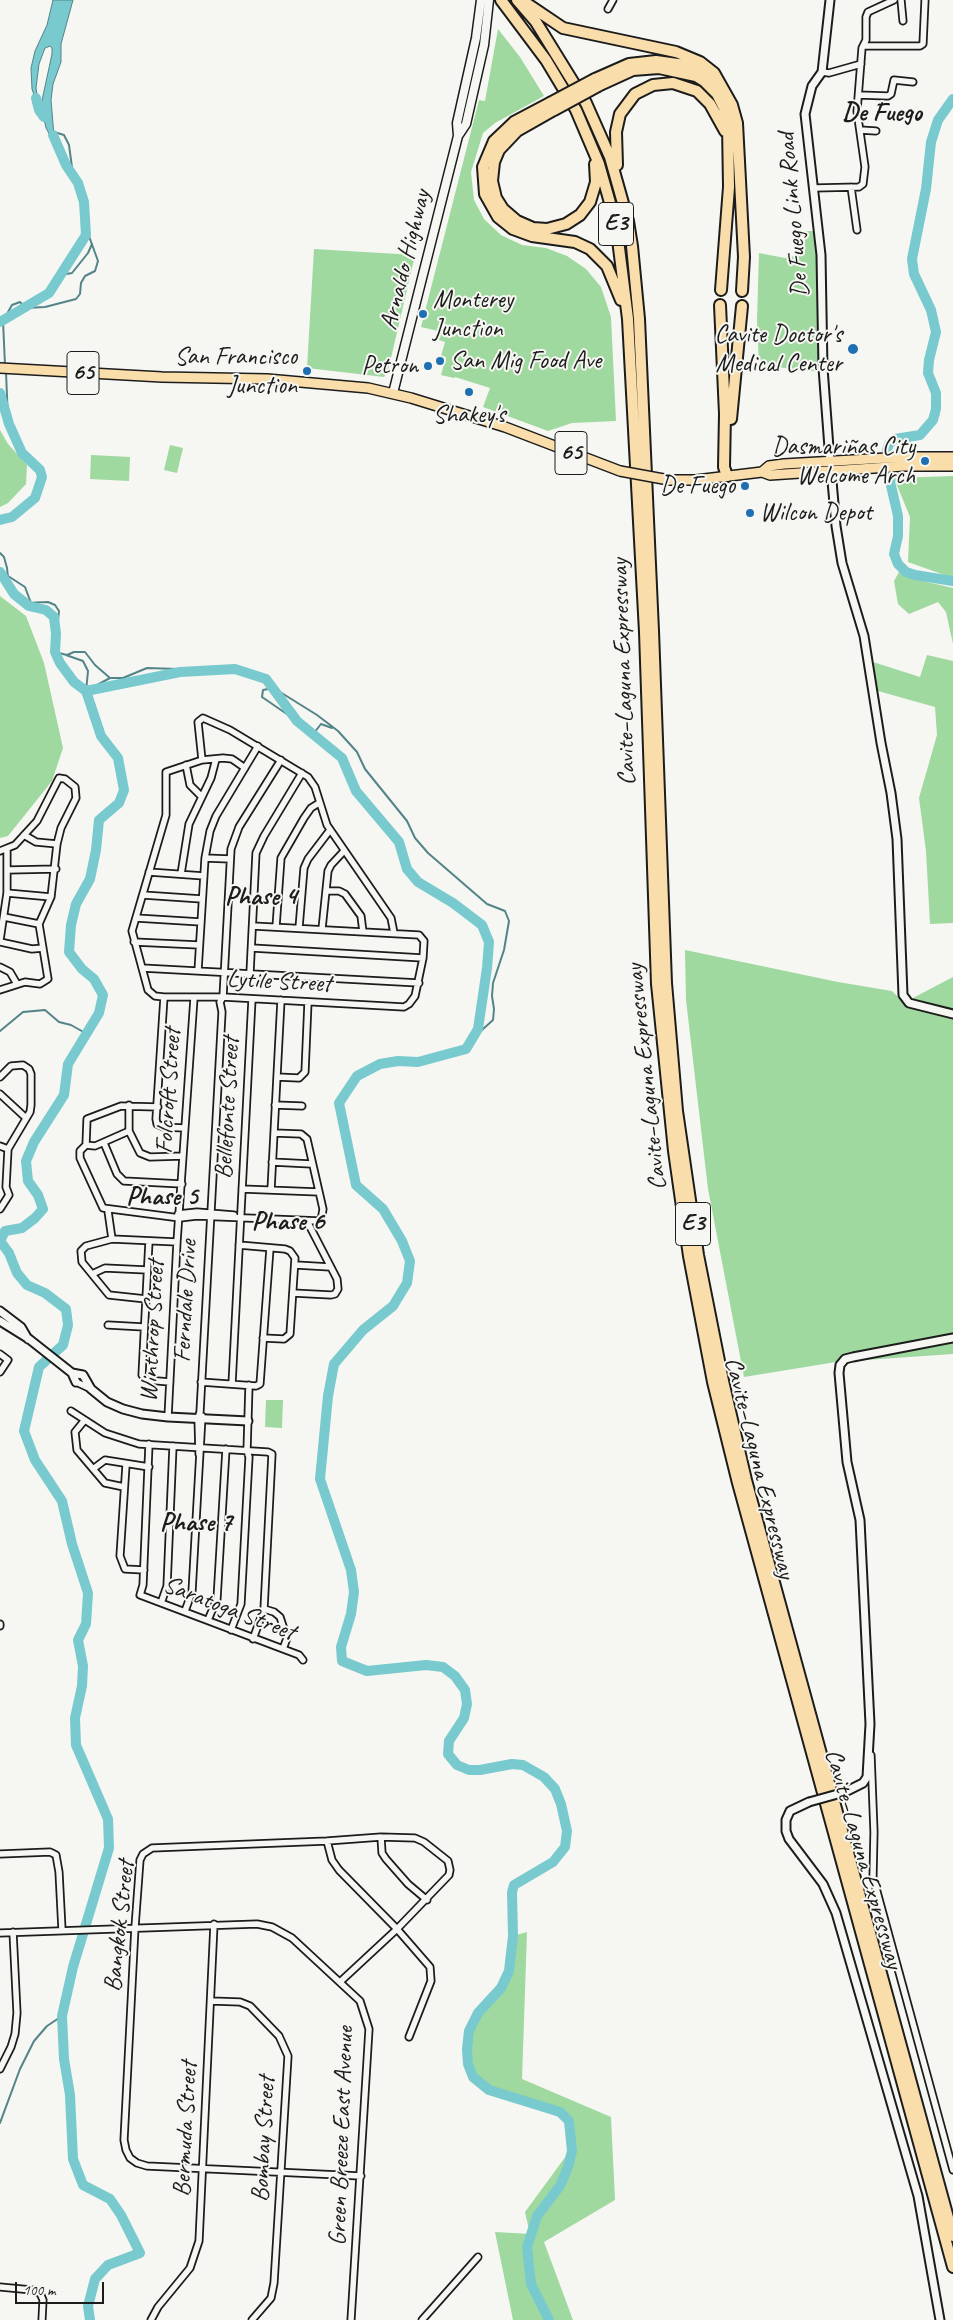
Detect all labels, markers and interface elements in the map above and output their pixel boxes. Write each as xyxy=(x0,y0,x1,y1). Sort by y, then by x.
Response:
district label: De Fuego xyxy=(842,97,922,129)
street label: De Fuego Link Road xyxy=(772,132,816,298)
street label: Arnaldo Highway xyxy=(374,187,438,333)
road number: E3 xyxy=(598,202,634,245)
place label: Monterey Junction xyxy=(433,285,513,344)
marker: Monterey Junction xyxy=(417,308,429,320)
place label: Cavite Doctor's Medical Center xyxy=(714,320,842,379)
place label: San Francisco Junction xyxy=(175,342,297,401)
marker: Cavite Doctor's Medical Center xyxy=(846,342,860,356)
place label: San Mig Food Ave xyxy=(450,346,601,376)
place label: Petron xyxy=(361,351,418,381)
road number: 65 xyxy=(67,352,99,394)
marker: San Mig Food Ave xyxy=(434,355,446,367)
marker: Petron xyxy=(422,360,434,372)
marker: San Francisco Junction xyxy=(301,365,313,377)
marker: Shakey's xyxy=(463,386,475,398)
place label: Shakey's xyxy=(433,400,505,430)
road number: 65 xyxy=(555,432,587,474)
place label: Dasmariñas City Welcome Arch xyxy=(772,432,915,491)
marker: Dasmariñas City Welcome Arch xyxy=(919,455,931,467)
place label: De Fuego xyxy=(660,471,735,501)
marker: De Fuego xyxy=(739,480,751,492)
place label: Wilcon Depot xyxy=(760,498,872,528)
marker: Wilcon Depot xyxy=(744,507,756,519)
street label: Cavite–Laguna Expressway xyxy=(605,558,643,786)
district label: Phase 4 xyxy=(225,881,297,913)
street label: Cavite–Laguna Expressway xyxy=(620,962,674,1192)
street label: Lytile Street xyxy=(226,964,332,1000)
street label: Folcroft Street xyxy=(150,1027,188,1155)
street label: Bellefonte Street xyxy=(209,1036,247,1180)
district label: Phase 5 xyxy=(126,1181,198,1213)
road number: E3 xyxy=(676,1202,710,1246)
district label: Phase 6 xyxy=(252,1206,324,1238)
street label: Ferndale Drive xyxy=(168,1239,204,1363)
street label: Winthrop Street xyxy=(134,1259,172,1403)
street label: Cavite–Laguna Expressway xyxy=(717,1354,801,1582)
district label: Phase 7 xyxy=(160,1507,232,1539)
street label: Saratoga Street xyxy=(159,1570,299,1648)
street label: Cavite–Laguna Expressway xyxy=(817,1746,909,1972)
street label: Bangkok Street xyxy=(98,1859,142,1993)
street label: Green Breeze East Avenue xyxy=(323,2026,361,2246)
street label: Bermuda Street xyxy=(167,2061,205,2197)
street label: Bombay Street xyxy=(246,2075,282,2203)
scale bar xyxy=(18,2272,106,2304)
text: 100 m xyxy=(23,2281,55,2300)

